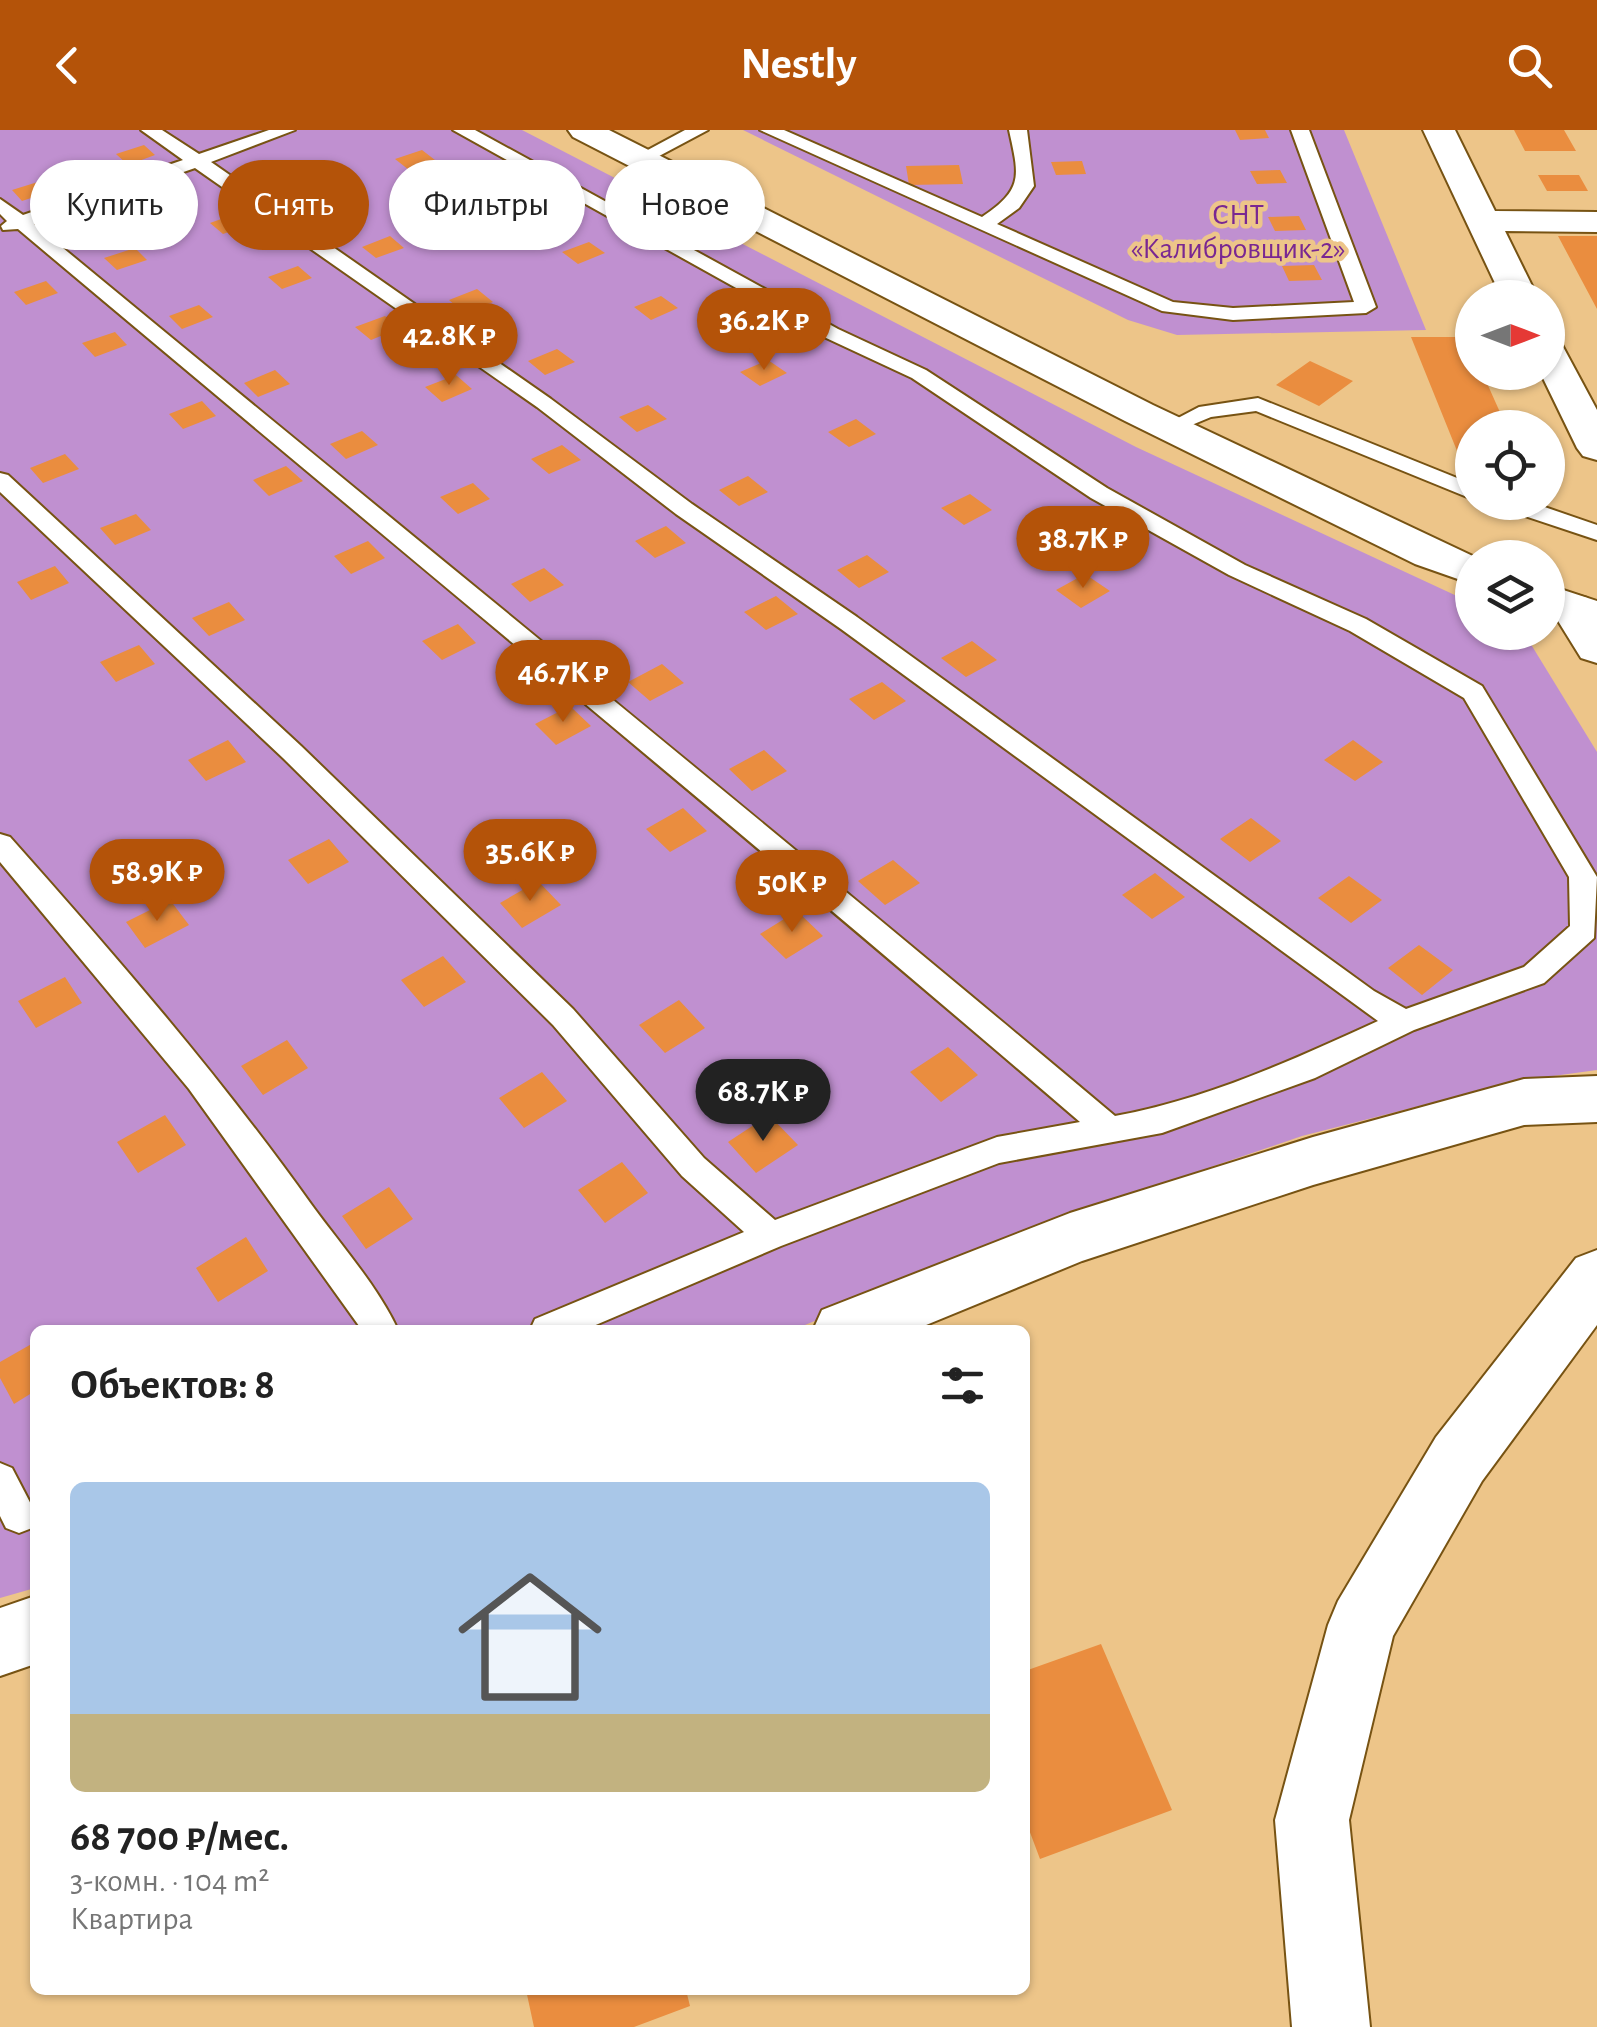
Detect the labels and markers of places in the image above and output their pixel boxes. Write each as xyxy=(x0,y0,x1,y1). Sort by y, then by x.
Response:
pin: 36.2K ₽ xyxy=(672,288,856,373)
pin: 42.8K ₽ xyxy=(357,303,541,388)
pin: 38.7K ₽ xyxy=(991,506,1175,591)
pin: 46.7K ₽ xyxy=(471,640,655,725)
pin: 35.6K ₽ xyxy=(438,819,622,904)
pin: 58.9K ₽ xyxy=(65,839,249,924)
pin: 50K ₽ xyxy=(722,850,862,935)
pin: 68.7K ₽ xyxy=(671,1059,855,1144)

